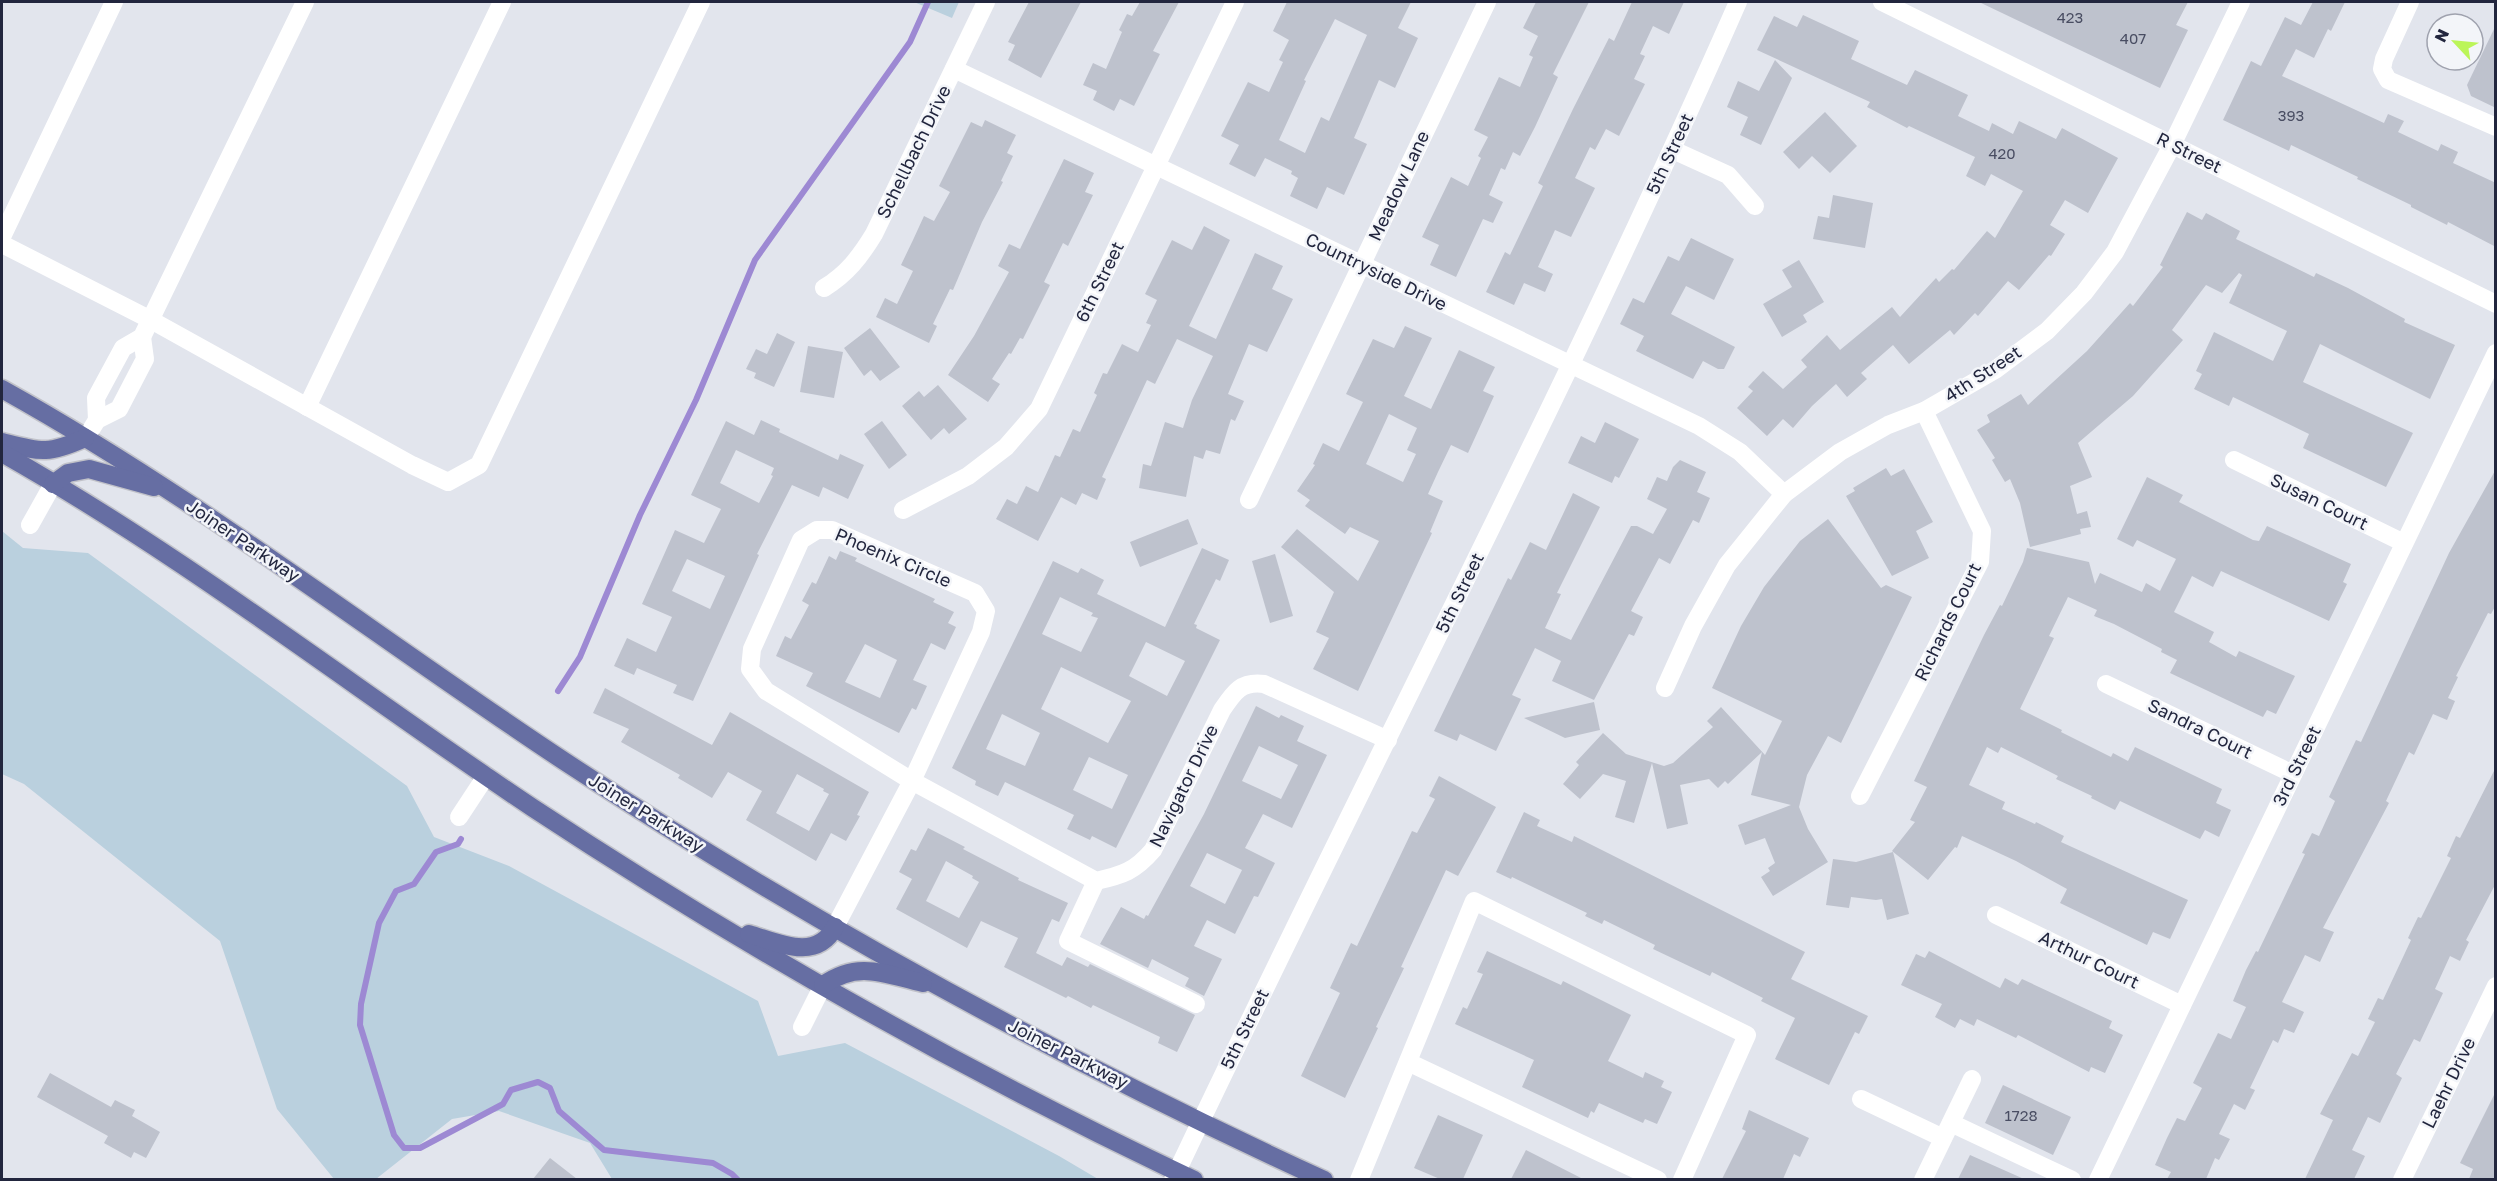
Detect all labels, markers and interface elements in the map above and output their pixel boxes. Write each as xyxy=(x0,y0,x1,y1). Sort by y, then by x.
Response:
house number: 423 xyxy=(2057,8,2083,26)
north arrow xyxy=(2425,12,2485,72)
text: N xyxy=(2430,26,2453,45)
house number: 407 xyxy=(2120,29,2146,47)
street label: Schellbach Drive xyxy=(871,81,955,222)
house number: 393 xyxy=(2278,106,2304,124)
street label: 5th Street xyxy=(1641,110,1697,197)
street label: Meadow Lane xyxy=(1363,127,1433,244)
street label: R Street xyxy=(2153,127,2226,177)
house number: 420 xyxy=(1988,144,2016,162)
street label: Countryside Drive xyxy=(1302,227,1451,315)
street label: 6th Street xyxy=(1070,238,1128,325)
street label: 4th Street xyxy=(1940,340,2025,406)
street label: Susan Court xyxy=(2267,468,2372,534)
street label: Joiner Parkway xyxy=(183,494,304,586)
street label: Phoenix Circle xyxy=(832,523,955,591)
street label: 5th Street xyxy=(1430,549,1488,636)
street label: Richards Court xyxy=(1909,559,1985,684)
street label: Sandra Court xyxy=(2144,693,2256,763)
street label: Navigator Drive xyxy=(1144,721,1222,850)
street label: 3rd Street xyxy=(2267,722,2325,809)
street label: Joiner Parkway xyxy=(585,768,708,856)
street label: Arthur Court xyxy=(2036,925,2143,993)
street label: 5th Street xyxy=(1215,985,1273,1072)
street label: Joiner Parkway xyxy=(1005,1013,1132,1093)
street label: Laehr Drive xyxy=(2417,1034,2480,1132)
house number: 1728 xyxy=(2004,1106,2038,1124)

